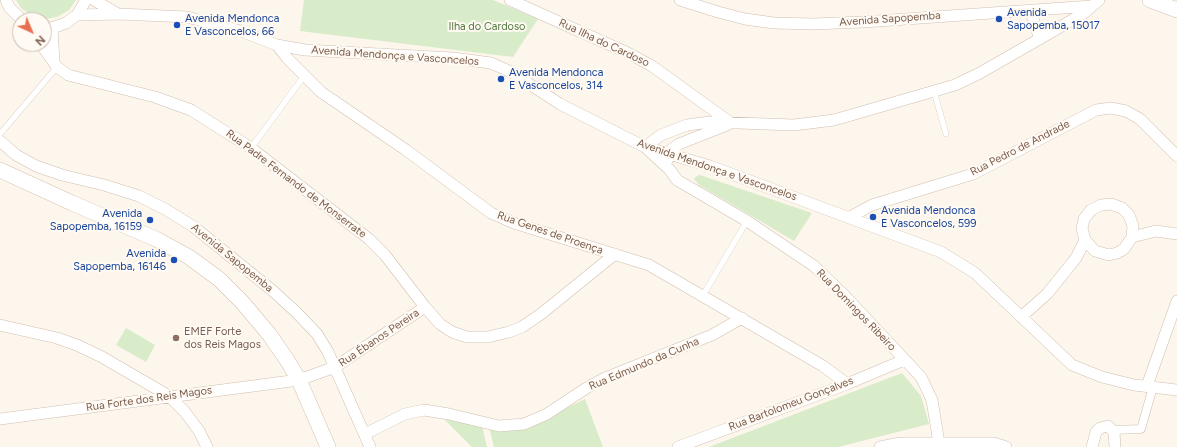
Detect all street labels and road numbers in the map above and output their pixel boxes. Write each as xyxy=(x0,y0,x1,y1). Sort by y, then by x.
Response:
street label: Avenida Sapopemba xyxy=(839,9,941,29)
street label: Rua Ilha do Cardoso xyxy=(557,16,651,70)
street label: Avenida Mendonça e Vasconcelos xyxy=(311,44,479,68)
street label: Rua Pedro de Andrade xyxy=(968,117,1072,179)
street label: Rua Padre Fernando de Monserrate xyxy=(223,127,369,241)
street label: Avenida Mendonça e Vasconcelos xyxy=(635,136,799,204)
street label: Rua Genes de Proença xyxy=(495,209,605,257)
street label: Avenida Sapopemba xyxy=(188,221,276,295)
street label: Rua Domingos Ribeiro xyxy=(814,266,898,354)
street label: Rua Ébanos Pereira xyxy=(336,306,422,370)
street label: Rua Edmundo da Cunha xyxy=(587,335,701,393)
street label: Rua Bartolomeu Gonçalves xyxy=(727,374,855,434)
street label: Rua Forte dos Reis Magos xyxy=(85,384,213,414)

